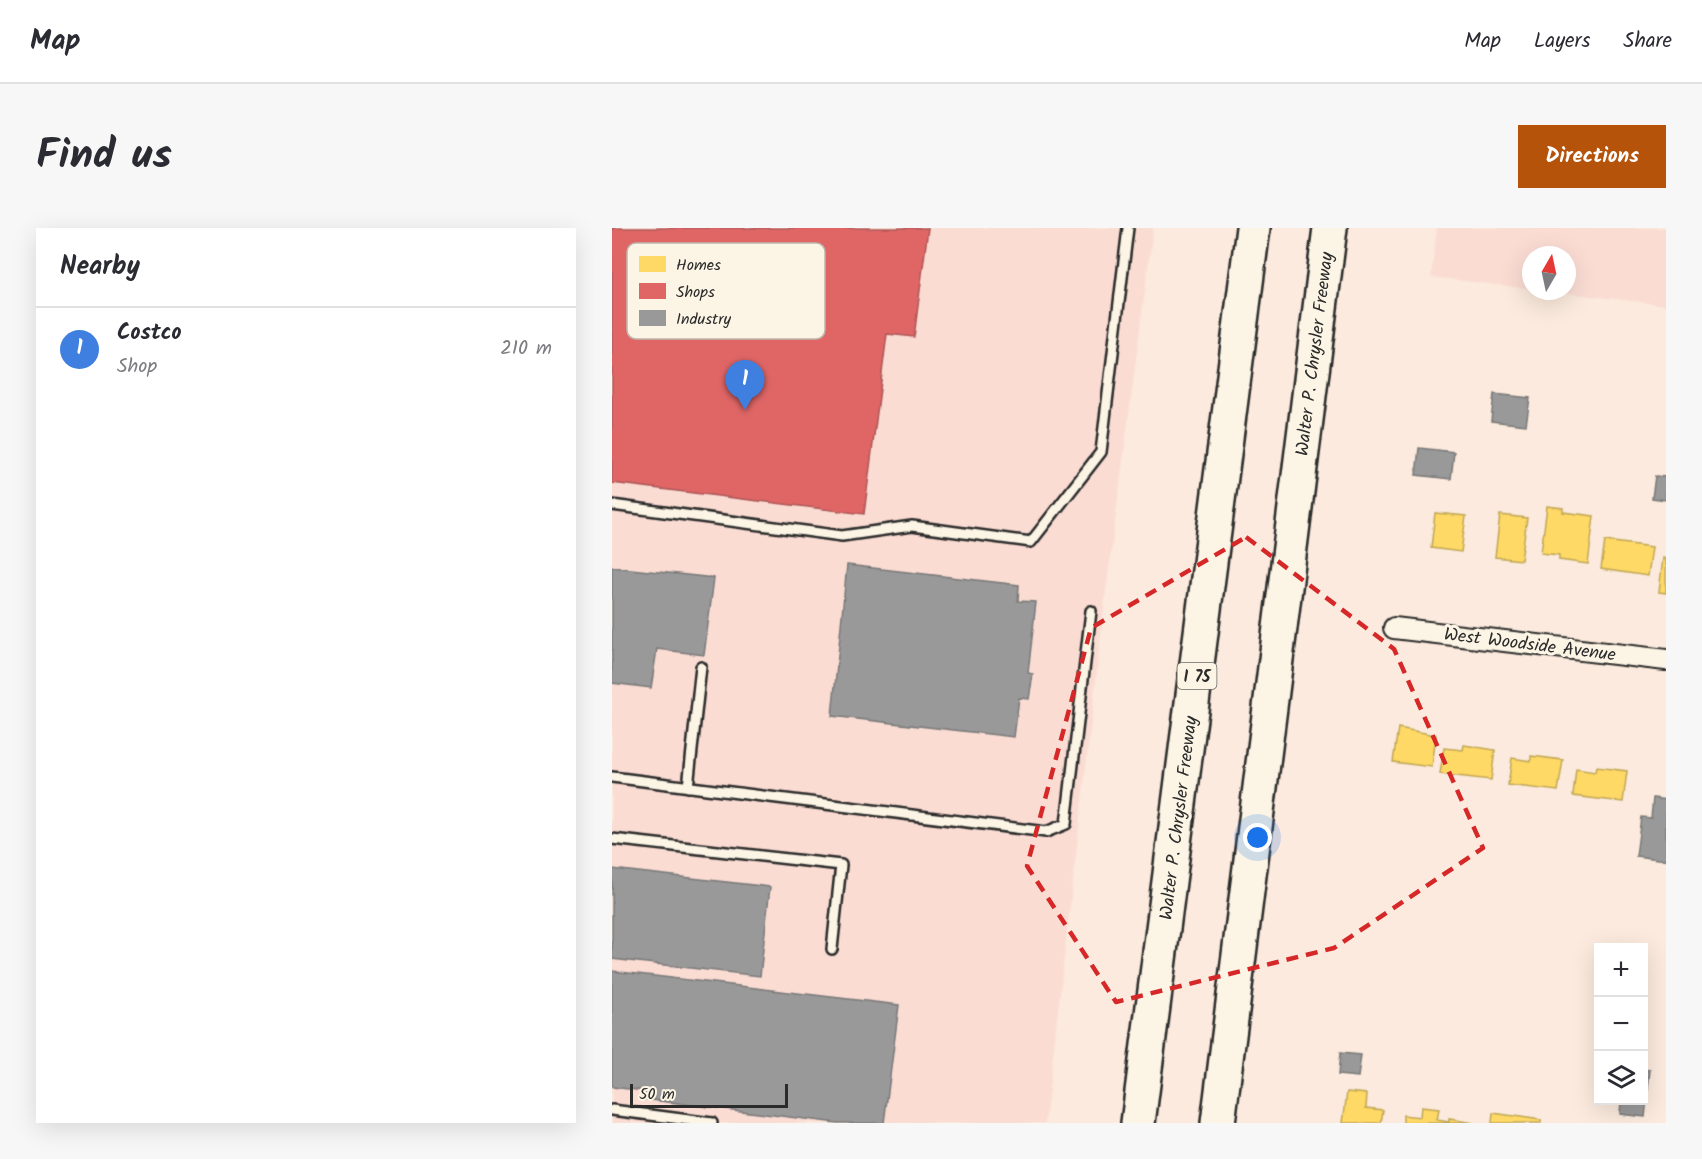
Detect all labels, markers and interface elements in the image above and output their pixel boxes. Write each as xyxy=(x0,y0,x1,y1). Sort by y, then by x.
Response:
text: Map xyxy=(30,19,81,64)
text: Map xyxy=(1464,25,1501,58)
text: Layers xyxy=(1534,25,1590,58)
text: Share xyxy=(1623,25,1672,58)
text: Find us xyxy=(36,123,172,190)
button: Directions xyxy=(1518,125,1666,188)
legend xyxy=(627,243,825,339)
text: Nearby xyxy=(60,246,140,288)
north arrow xyxy=(1522,246,1576,300)
street label: Walter P. Chrysler Freeway xyxy=(1289,250,1342,458)
text: Homes xyxy=(676,253,721,278)
text: Shops xyxy=(676,280,715,305)
text: Industry xyxy=(676,307,731,332)
text: Costco xyxy=(117,316,182,351)
text: 1 xyxy=(76,333,83,365)
text: 210 m xyxy=(500,333,552,365)
text: Shop xyxy=(117,351,157,383)
pin: 1 xyxy=(726,360,764,410)
street label: West Woodside Avenue xyxy=(1442,621,1617,670)
road number: I 75 xyxy=(1178,663,1216,689)
street label: Walter P. Chrysler Freeway xyxy=(1153,714,1206,922)
your location xyxy=(1243,823,1272,852)
map controls xyxy=(1594,943,1648,1105)
button: + xyxy=(1594,943,1648,997)
button: − xyxy=(1594,997,1648,1051)
button: layers xyxy=(1594,1051,1648,1105)
scale bar xyxy=(630,1081,788,1108)
text: 50 m xyxy=(639,1082,675,1107)

